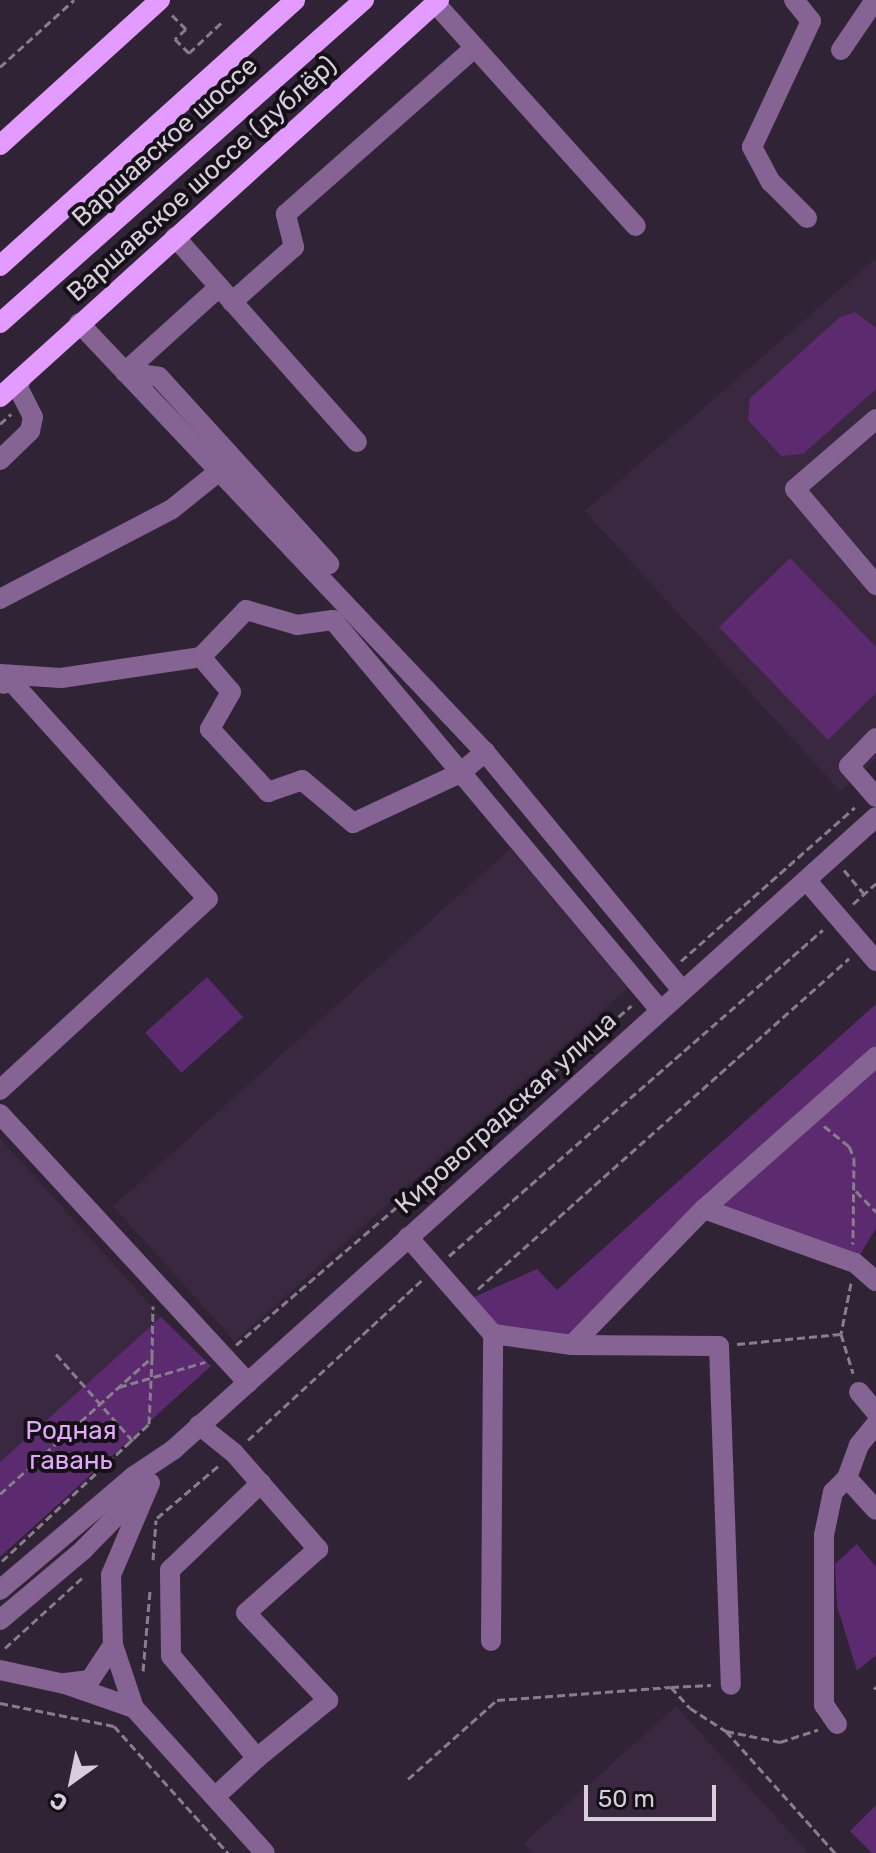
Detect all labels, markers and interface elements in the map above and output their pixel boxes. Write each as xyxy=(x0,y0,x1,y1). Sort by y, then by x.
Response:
street label: Варшавское шоссе (дублёр) xyxy=(61,50,343,308)
street label: Варшавское шоссе xyxy=(66,51,264,233)
street label: Кировоградская улица xyxy=(389,1005,623,1221)
park label: Родная гавань xyxy=(25,1415,117,1476)
north arrow xyxy=(32,1741,112,1821)
scale bar xyxy=(588,1769,720,1819)
text: 50 m xyxy=(598,1785,655,1813)
text: С xyxy=(45,1786,72,1817)

